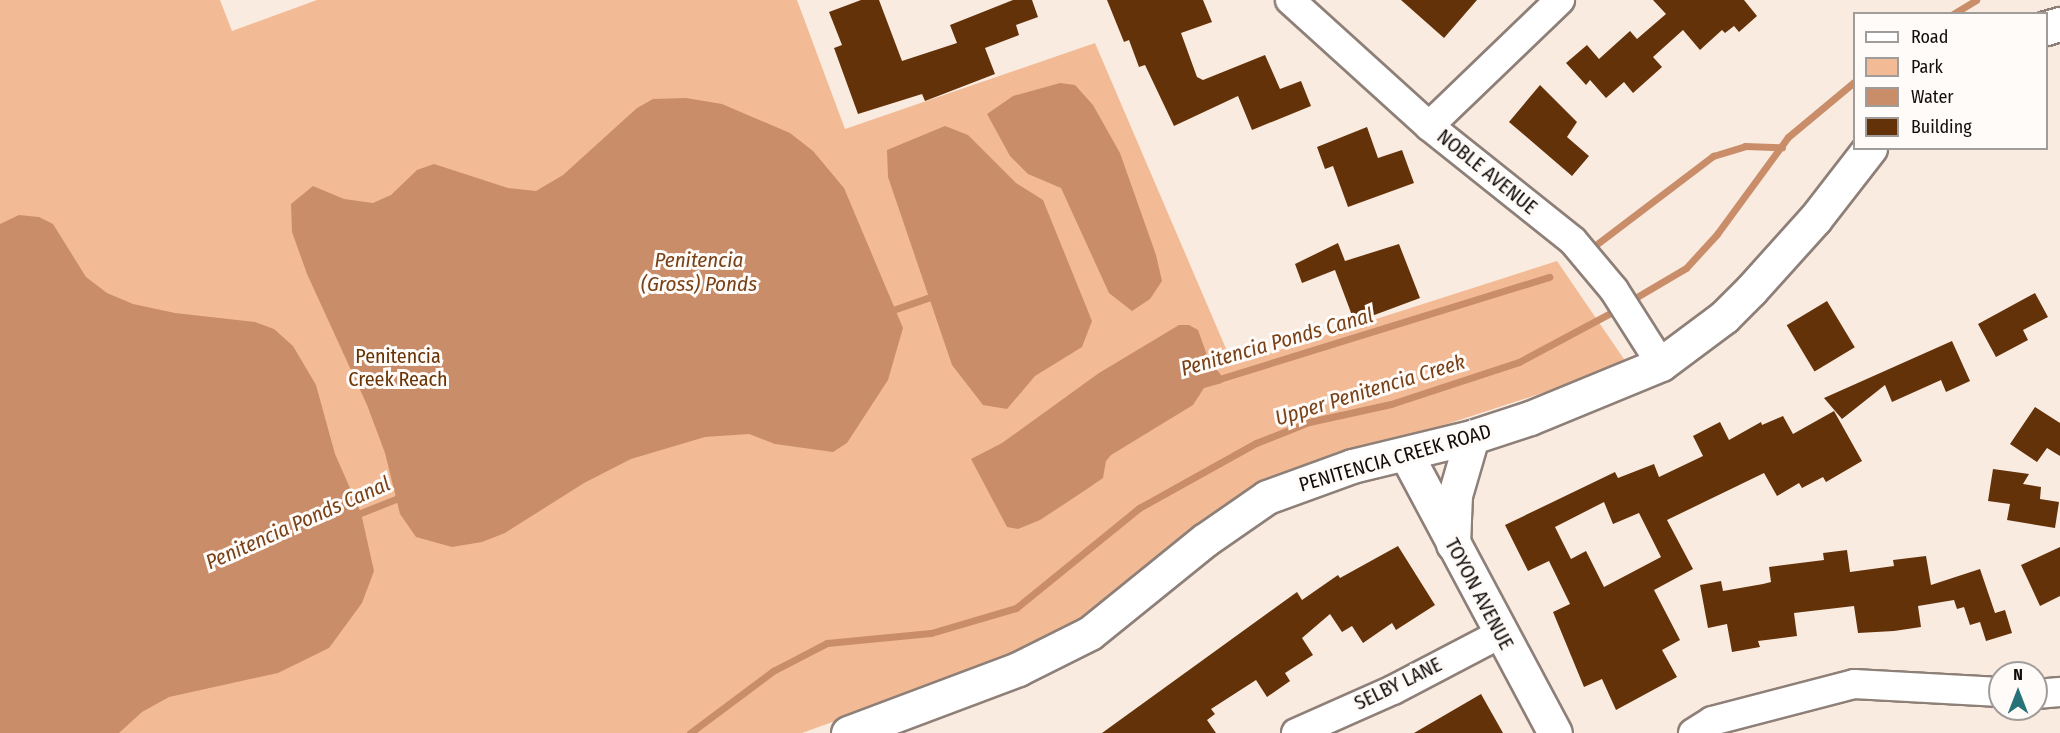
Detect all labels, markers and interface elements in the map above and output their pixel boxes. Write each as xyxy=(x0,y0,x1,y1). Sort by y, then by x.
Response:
legend xyxy=(1853,12,2048,150)
text: Road xyxy=(1911,26,1948,48)
text: Park xyxy=(1911,56,1943,78)
text: Water xyxy=(1911,86,1954,108)
text: Building xyxy=(1911,116,1972,138)
street label: NOBLE AVENUE xyxy=(1432,124,1542,220)
water label: Penitencia (Gross) Ponds xyxy=(641,247,757,297)
water label: Penitencia Ponds Canal xyxy=(1178,302,1376,382)
park label: Penitencia Creek Reach xyxy=(348,344,448,391)
water label: Upper Penitencia Creek xyxy=(1272,349,1468,431)
street label: PENITENCIA CREEK ROAD xyxy=(1296,419,1494,497)
water label: Penitencia Ponds Canal xyxy=(202,471,394,575)
street label: TOYON AVENUE xyxy=(1440,534,1518,654)
street label: SELBY LANE xyxy=(1350,653,1446,715)
north arrow xyxy=(1988,661,2048,721)
text: N xyxy=(2013,665,2023,684)

